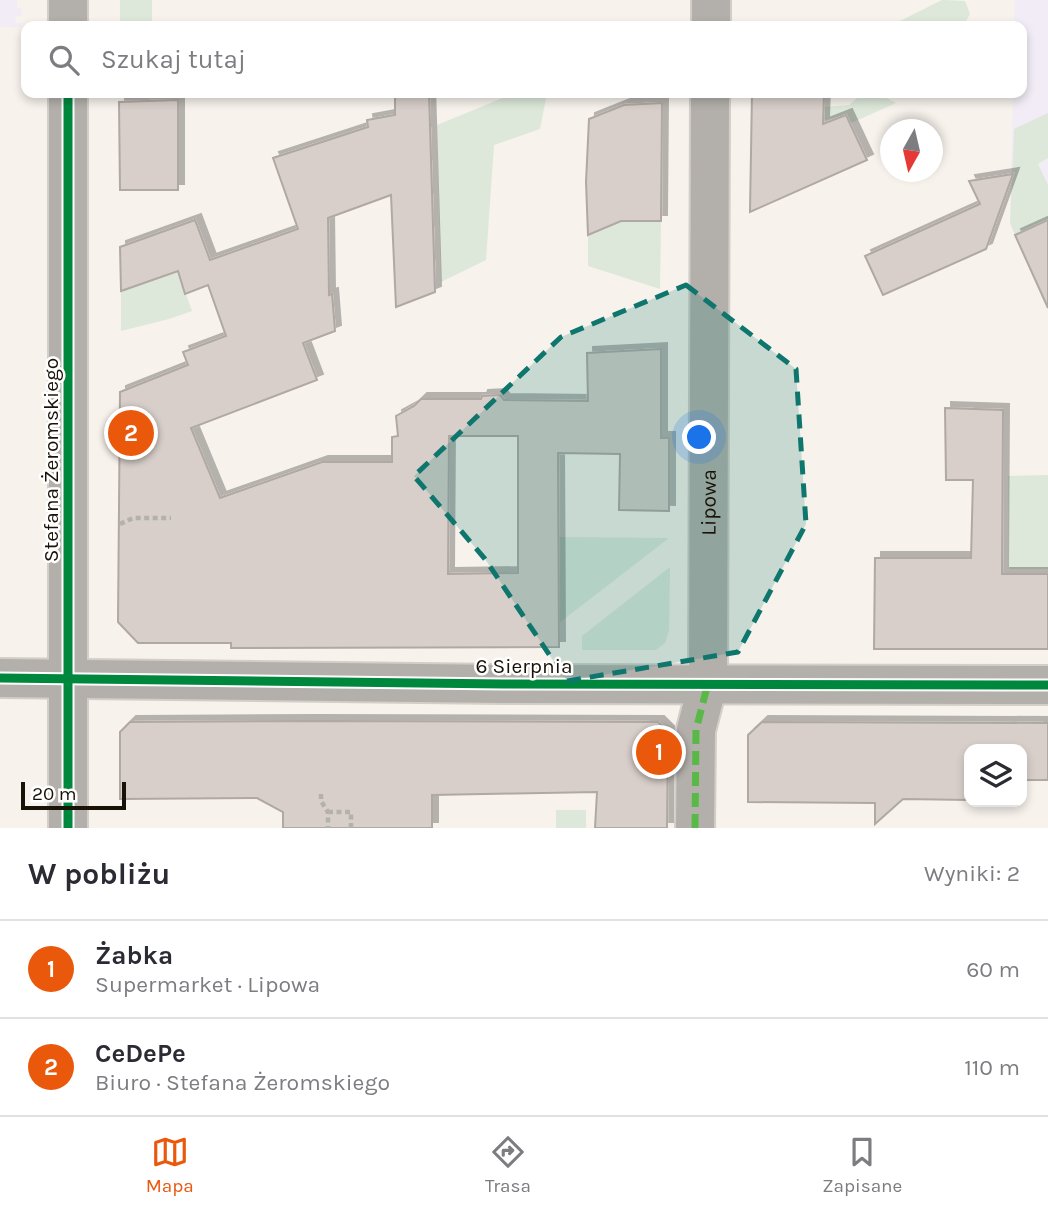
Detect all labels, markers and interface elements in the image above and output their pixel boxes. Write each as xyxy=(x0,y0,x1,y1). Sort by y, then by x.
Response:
search box xyxy=(21,21,1027,98)
icon: search xyxy=(45,41,83,79)
text: Szukaj tutaj xyxy=(101,44,246,75)
north arrow xyxy=(880,119,943,182)
street label: Stefana Żeromskiego xyxy=(39,358,63,562)
pin: 2 xyxy=(108,407,154,459)
your location xyxy=(682,420,716,454)
street label: Lipowa xyxy=(696,469,721,536)
street label: 6 Sierpnia xyxy=(475,654,573,678)
pin: 1 xyxy=(636,726,682,778)
map controls xyxy=(964,744,1027,807)
button: layers xyxy=(964,744,1027,807)
scale bar xyxy=(21,779,126,811)
text: 20 m xyxy=(32,783,77,805)
text: W pobliżu xyxy=(28,856,170,892)
text: Wyniki: 2 xyxy=(924,860,1020,887)
text: Żabka xyxy=(95,940,173,971)
text: 1 xyxy=(47,956,55,983)
text: 60 m xyxy=(966,956,1020,983)
text: Supermarket · Lipowa xyxy=(95,971,320,998)
text: CeDePe xyxy=(95,1038,186,1069)
text: 2 xyxy=(44,1054,58,1081)
text: 110 m xyxy=(964,1054,1020,1081)
text: Biuro · Stefana Żeromskiego xyxy=(95,1069,390,1096)
tab: Mapa xyxy=(146,1133,194,1197)
tab: Trasa xyxy=(485,1133,531,1197)
tab: Zapisane xyxy=(822,1133,902,1197)

